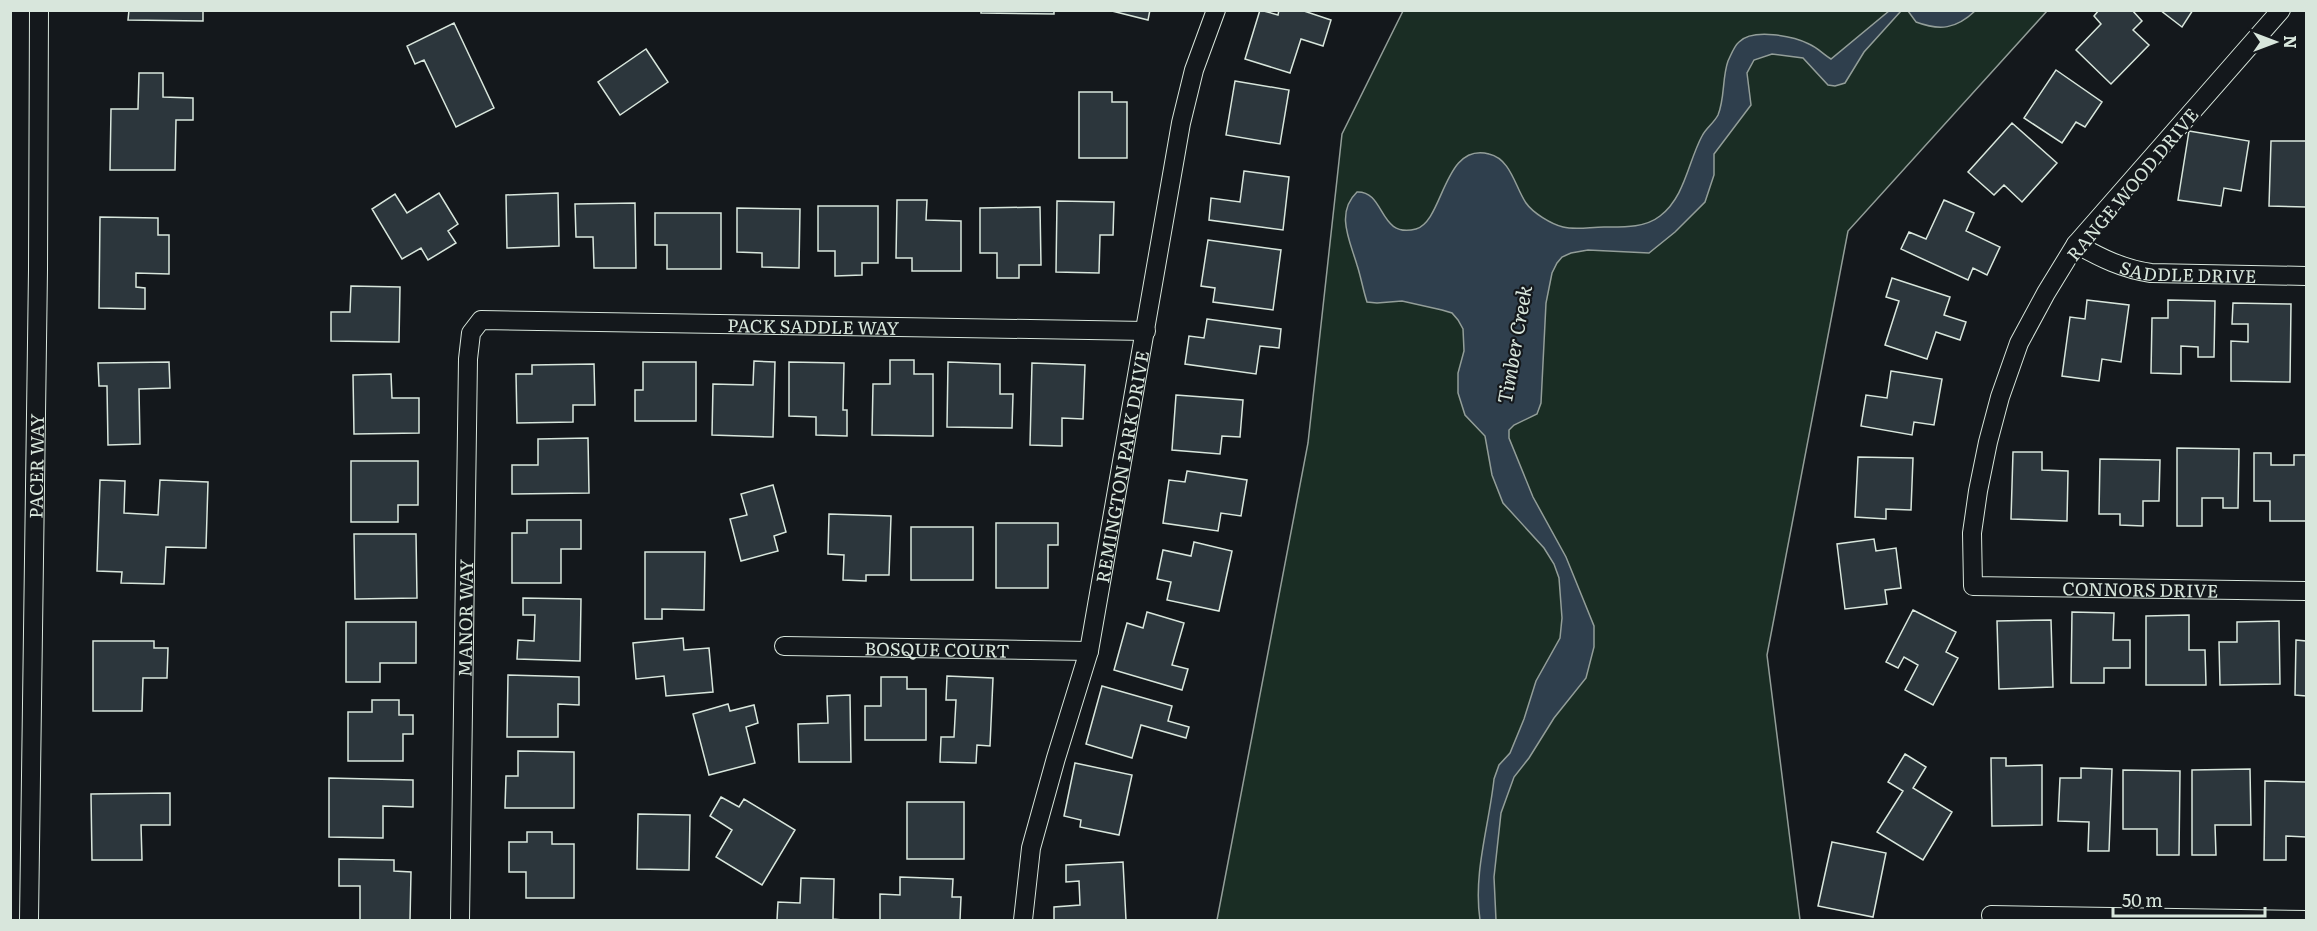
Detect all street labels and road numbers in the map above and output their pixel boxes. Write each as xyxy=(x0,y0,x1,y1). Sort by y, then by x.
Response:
street label: RANGE WOOD DRIVE xyxy=(2060,102,2204,266)
street label: SADDLE DRIVE xyxy=(2116,253,2257,289)
street label: PACK SADDLE WAY xyxy=(727,311,900,340)
street label: REMINGTON PARK DRIVE xyxy=(1088,348,1155,585)
street label: PACER WAY xyxy=(21,413,50,519)
street label: MANOR WAY xyxy=(450,559,479,677)
street label: CONNORS DRIVE xyxy=(2062,574,2218,603)
street label: BOSQUE COURT xyxy=(864,634,1010,663)

